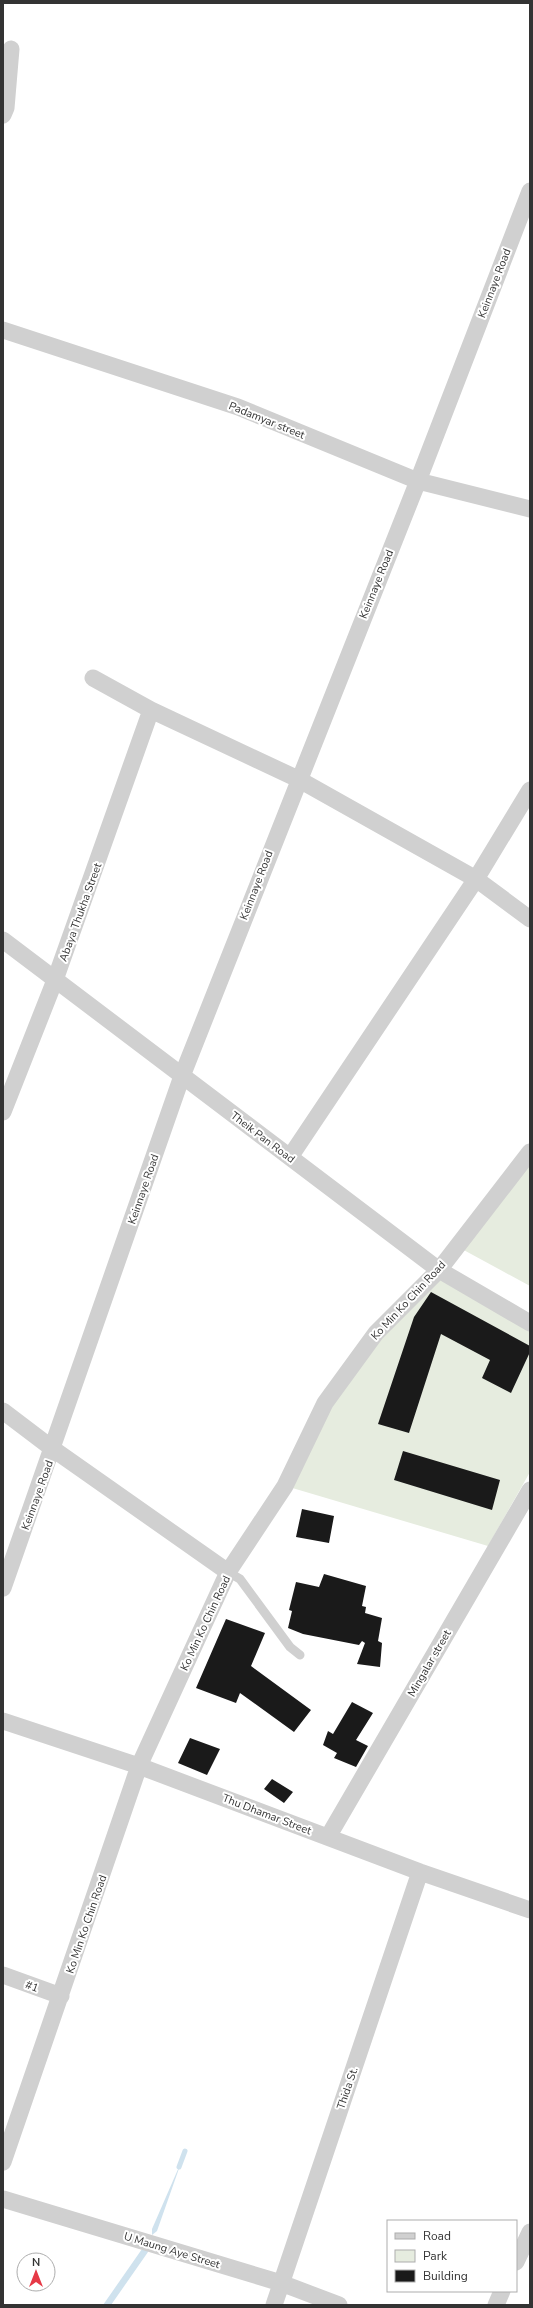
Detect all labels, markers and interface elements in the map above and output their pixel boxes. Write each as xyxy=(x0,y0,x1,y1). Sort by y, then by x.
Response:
street label: Keinnaye Road xyxy=(474,246,515,320)
street label: Padamyar street xyxy=(227,398,307,443)
street label: Keinnaye Road xyxy=(356,547,397,621)
street label: Keinnaye Road xyxy=(236,848,277,922)
street label: Abaya Thukha Street xyxy=(56,861,105,964)
street label: Theik Pan Road xyxy=(228,1108,298,1166)
street label: Keinnaye Road xyxy=(124,1152,162,1226)
street label: Ko Min Ko Chin Road xyxy=(368,1257,449,1343)
street label: Keinnaye Road xyxy=(18,1458,57,1532)
street label: Ko Min Ko Chin Road xyxy=(177,1573,234,1673)
street label: Mingalar street xyxy=(404,1627,455,1699)
street label: Thu Dhamar Street xyxy=(220,1791,314,1838)
street label: Ko Min Ko Chin Road xyxy=(63,1873,110,1975)
street label: #1 xyxy=(23,1977,41,1996)
street label: Thida St. xyxy=(333,2065,362,2111)
legend xyxy=(387,2220,517,2292)
text: Road xyxy=(423,2228,451,2244)
street label: U Maung Aye Street xyxy=(122,2229,222,2272)
text: Park xyxy=(423,2248,448,2264)
north arrow xyxy=(16,2252,56,2292)
text: N xyxy=(32,2255,40,2270)
text: Building xyxy=(423,2268,468,2284)

